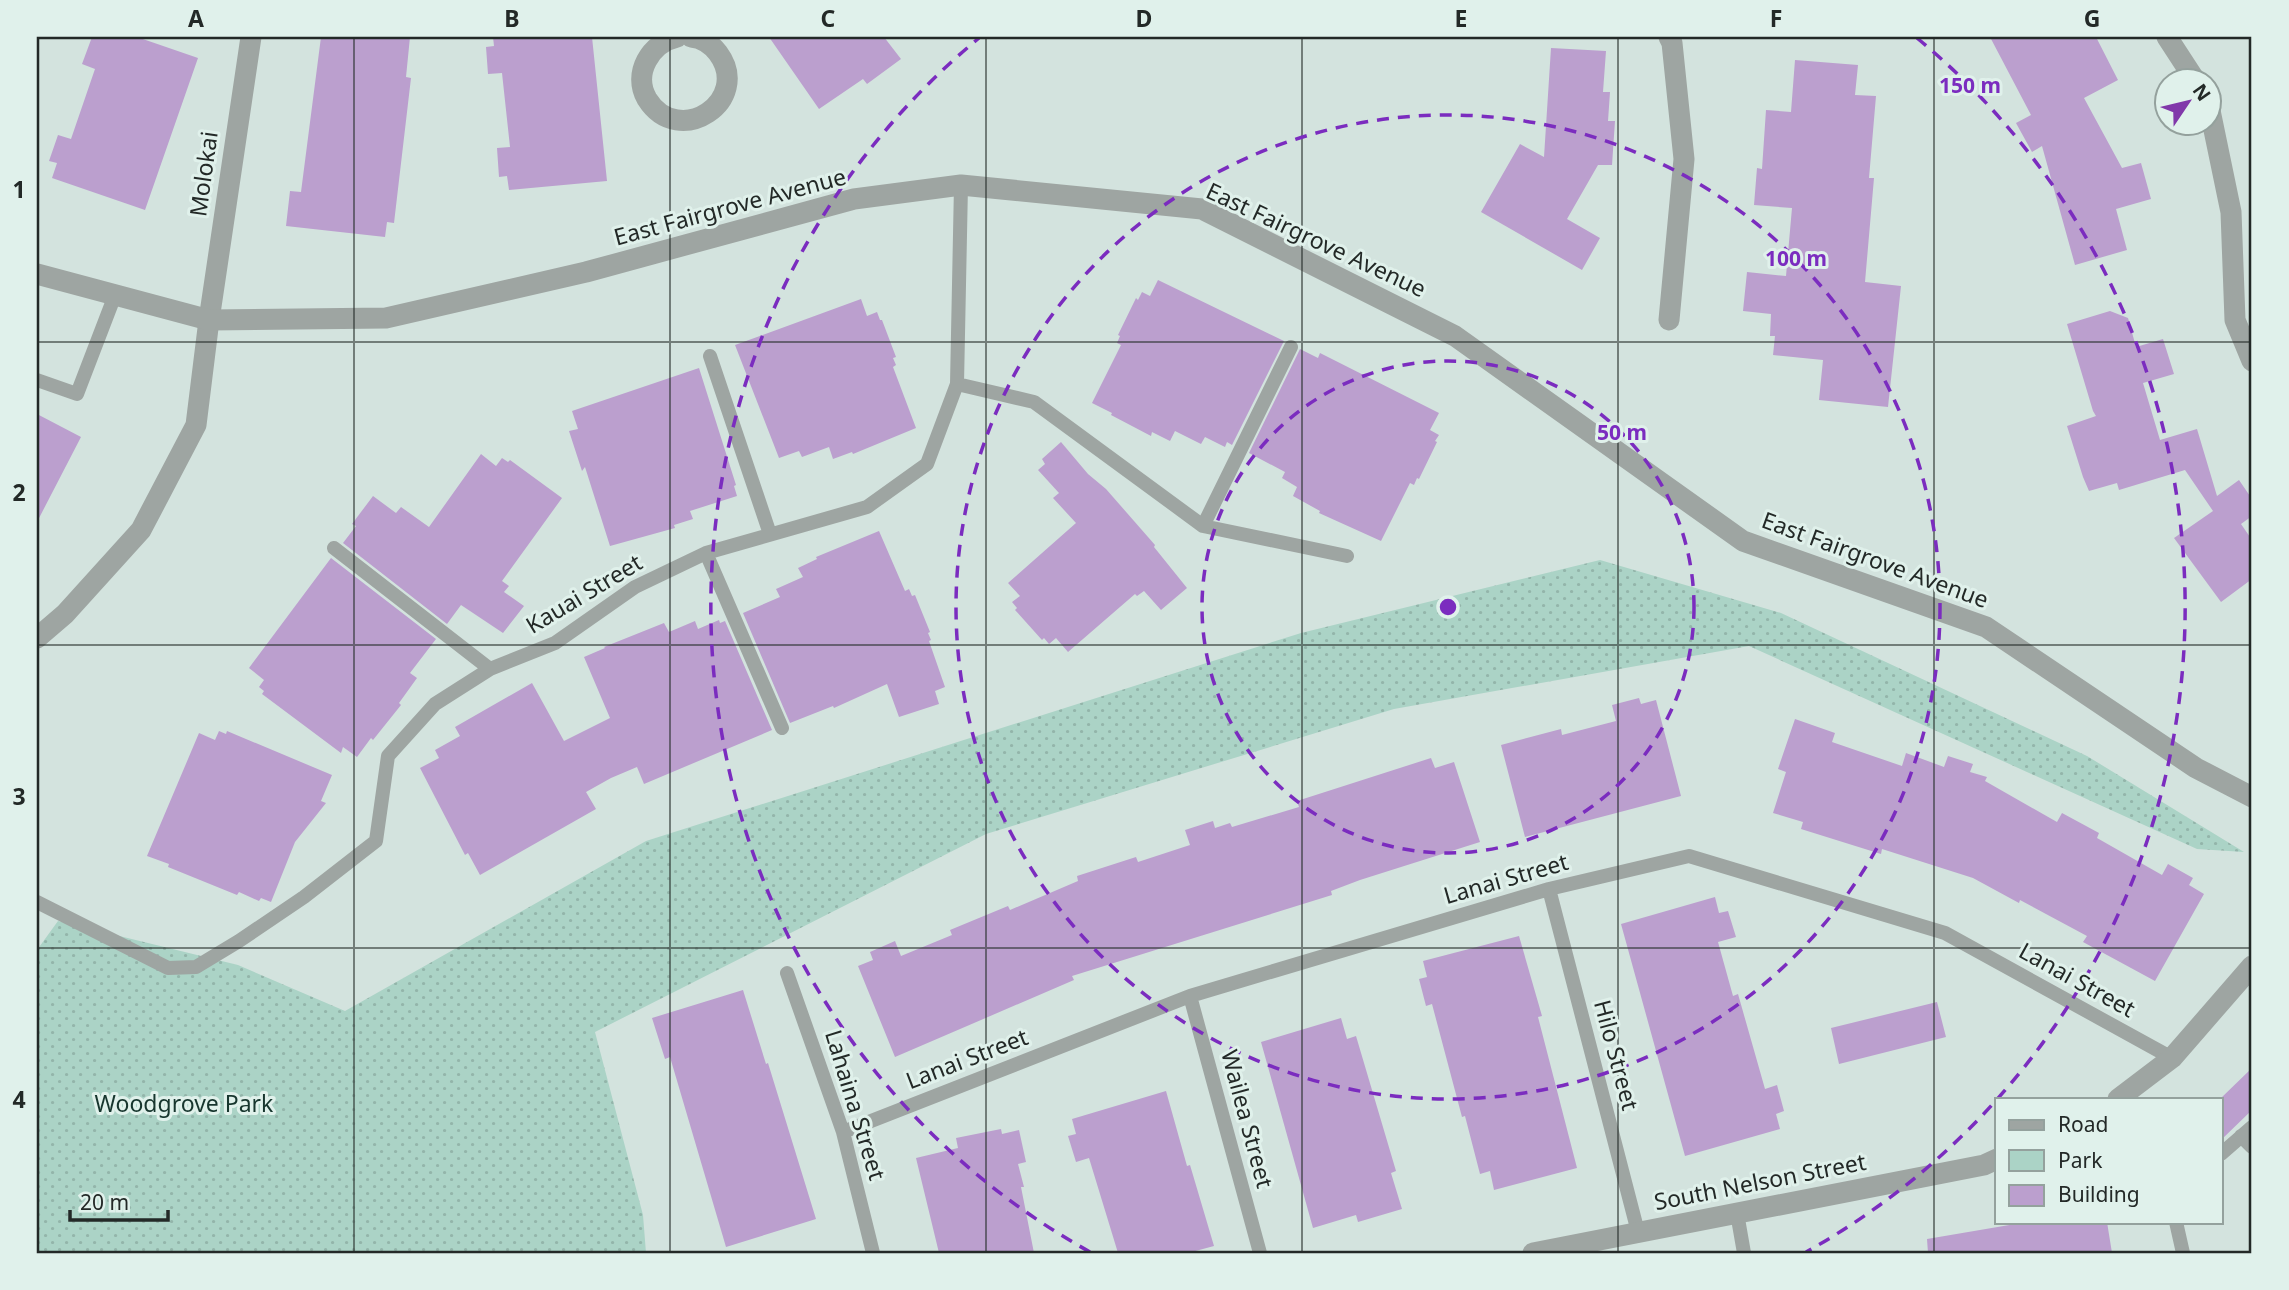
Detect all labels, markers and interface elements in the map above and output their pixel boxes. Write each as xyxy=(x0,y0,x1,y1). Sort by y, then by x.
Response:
text: A xyxy=(188,2,204,34)
text: B xyxy=(504,2,520,34)
text: C xyxy=(821,2,836,34)
text: D xyxy=(1136,2,1152,34)
text: E xyxy=(1455,2,1467,34)
text: F xyxy=(1770,2,1782,34)
text: G xyxy=(2084,2,2100,34)
north arrow xyxy=(2152,66,2222,136)
text: 150 m xyxy=(1939,71,2001,99)
text: N xyxy=(2187,78,2217,106)
street label: Molokai xyxy=(181,129,225,219)
street label: East Fairgrove Avenue xyxy=(610,160,849,252)
text: 1 xyxy=(12,173,26,205)
street label: East Fairgrove Avenue xyxy=(1201,174,1432,304)
text: 100 m xyxy=(1765,244,1827,272)
text: 50 m xyxy=(1597,418,1647,446)
text: 2 xyxy=(12,476,26,508)
street label: East Fairgrove Avenue xyxy=(1758,503,1993,615)
street label: Kauai Street xyxy=(519,546,648,640)
centre of rings xyxy=(1436,595,1460,619)
text: 3 xyxy=(12,780,26,812)
street label: Lanai Street xyxy=(1440,845,1572,911)
street label: Lanai Street xyxy=(2014,934,2141,1024)
street label: Hilo Street xyxy=(1587,996,1647,1113)
street label: Lanai Street xyxy=(901,1020,1032,1096)
street label: Lahaina Street xyxy=(818,1026,894,1184)
street label: Wailea Street xyxy=(1214,1046,1282,1191)
text: 4 xyxy=(12,1083,26,1115)
park label: Woodgrove Park xyxy=(95,1087,274,1119)
legend xyxy=(1995,1098,2222,1224)
text: Road xyxy=(2058,1110,2108,1138)
street label: South Nelson Street xyxy=(1651,1145,1868,1217)
text: Park xyxy=(2058,1146,2103,1174)
scale bar xyxy=(70,1178,168,1222)
text: Building xyxy=(2058,1180,2140,1208)
text: 20 m xyxy=(80,1188,129,1216)

